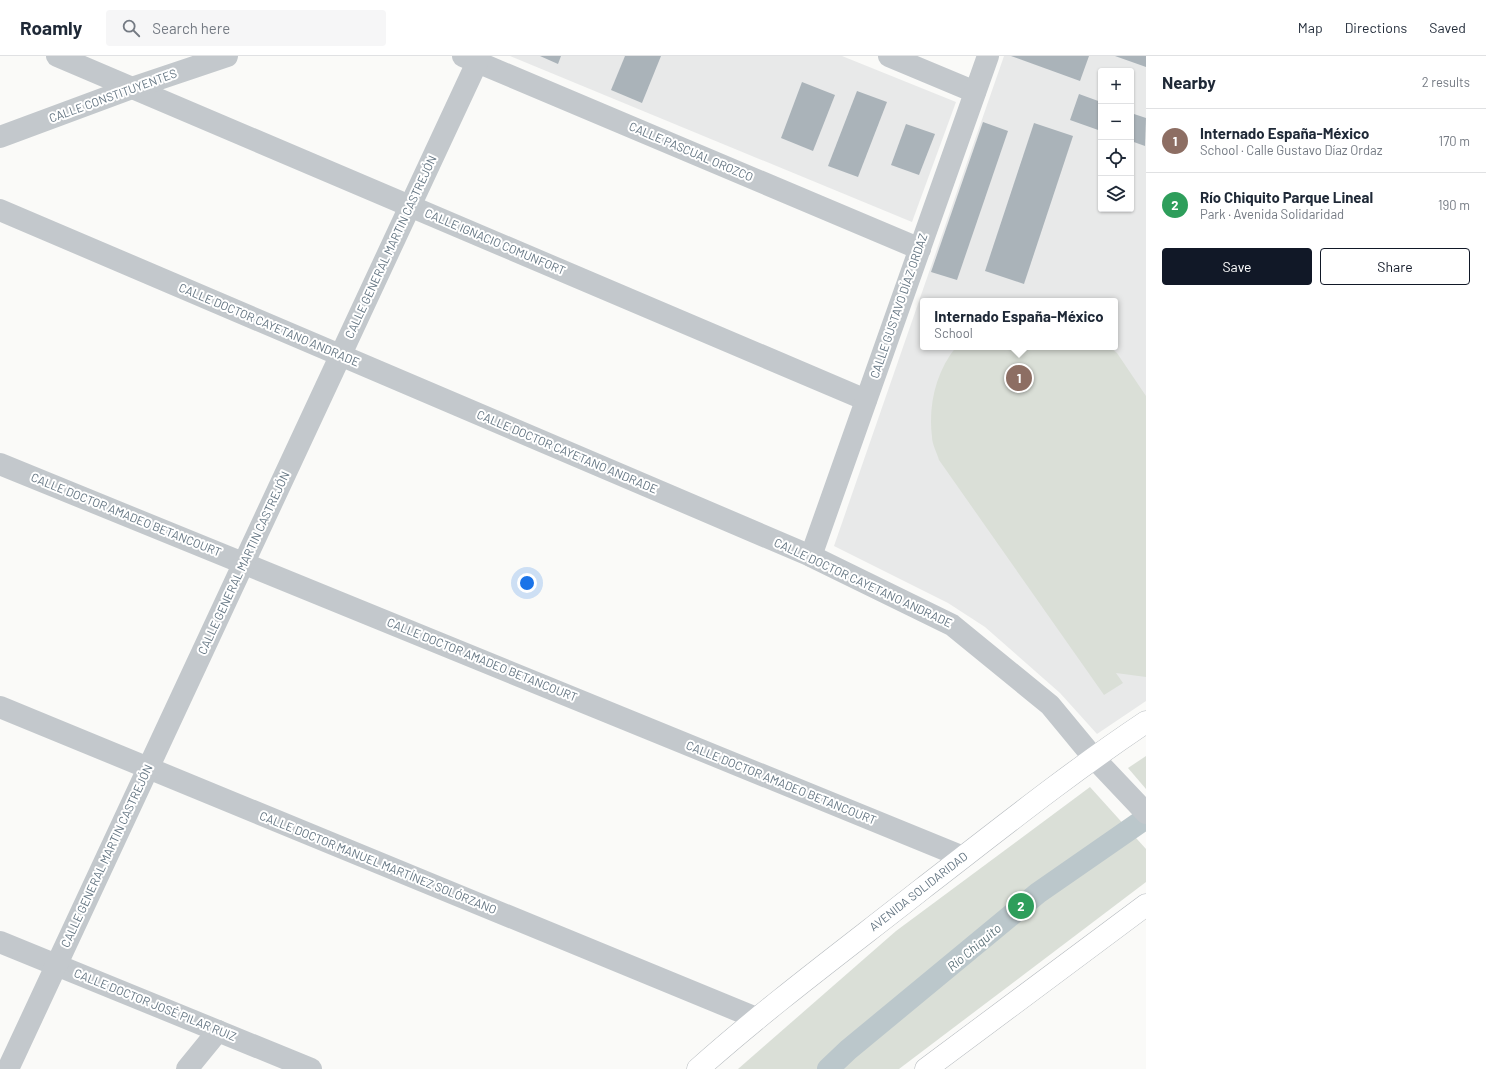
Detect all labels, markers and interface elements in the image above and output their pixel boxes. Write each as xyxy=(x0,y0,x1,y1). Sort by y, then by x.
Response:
search box xyxy=(106,10,386,46)
text: Roamly xyxy=(20,16,82,39)
icon: search xyxy=(120,17,142,39)
text: Search here xyxy=(152,19,230,37)
text: Map xyxy=(1298,19,1323,36)
text: Directions xyxy=(1345,19,1407,36)
text: Saved xyxy=(1429,19,1466,36)
street label: CALLE CONSTITUYENTES xyxy=(47,65,179,125)
map controls xyxy=(1098,68,1134,212)
button: + xyxy=(1098,68,1134,104)
text: Nearby xyxy=(1162,72,1216,92)
text: 2 results xyxy=(1422,74,1470,90)
button: − xyxy=(1098,104,1134,140)
street label: CALLE PASCUAL OROZCO xyxy=(627,119,756,184)
text: Internado España-México xyxy=(1200,124,1369,142)
text: 1 xyxy=(1173,133,1177,149)
text: 170 m xyxy=(1439,133,1470,149)
button: locate xyxy=(1098,140,1134,176)
text: School · Calle Gustavo Díaz Ordaz xyxy=(1200,142,1383,158)
street label: CALLE GENERAL MARTIN CASTREJÓN xyxy=(341,153,439,340)
button: layers xyxy=(1098,176,1134,212)
text: Río Chiquito Parque Lineal xyxy=(1200,188,1373,206)
text: 2 xyxy=(1171,197,1179,213)
text: 190 m xyxy=(1438,197,1470,213)
street label: CALLE IGNACIO COMUNFORT xyxy=(423,205,568,277)
text: Park · Avenida Solidaridad xyxy=(1200,206,1344,222)
street label: CALLE GUSTAVO DÍAZ ORDAZ xyxy=(867,231,929,380)
button: Save xyxy=(1162,248,1312,285)
button: Share xyxy=(1320,248,1470,285)
street label: CALLE DOCTOR CAYETANO ANDRADE xyxy=(177,280,362,369)
popup xyxy=(920,298,1118,350)
text: Internado España-México xyxy=(934,307,1104,325)
text: School xyxy=(934,325,973,341)
pin: 1 xyxy=(1006,363,1032,393)
street label: CALLE DOCTOR CAYETANO ANDRADE xyxy=(475,407,660,496)
street label: CALLE DOCTOR AMADEO BETANCOURT xyxy=(29,469,224,559)
street label: CALLE GENERAL MARTIN CASTREJÓN xyxy=(194,469,292,656)
street label: CALLE DOCTOR CAYETANO ANDRADE xyxy=(772,535,955,630)
your location xyxy=(517,573,537,593)
street label: CALLE DOCTOR AMADEO BETANCOURT xyxy=(385,614,580,704)
street label: CALLE DOCTOR AMADEO BETANCOURT xyxy=(684,737,879,827)
street label: CALLE GENERAL MARTIN CASTREJÓN xyxy=(57,762,155,949)
street label: CALLE DOCTOR MANUEL MARTÍNEZ SOLÓRZANO xyxy=(258,808,499,916)
street label: AVENIDA SOLIDARIDAD xyxy=(866,849,970,933)
pin: 2 xyxy=(1008,891,1034,921)
water label: Río Chiquito xyxy=(944,920,1004,974)
street label: CALLE DOCTOR JOSÉ PILAR RUIZ xyxy=(72,965,238,1043)

